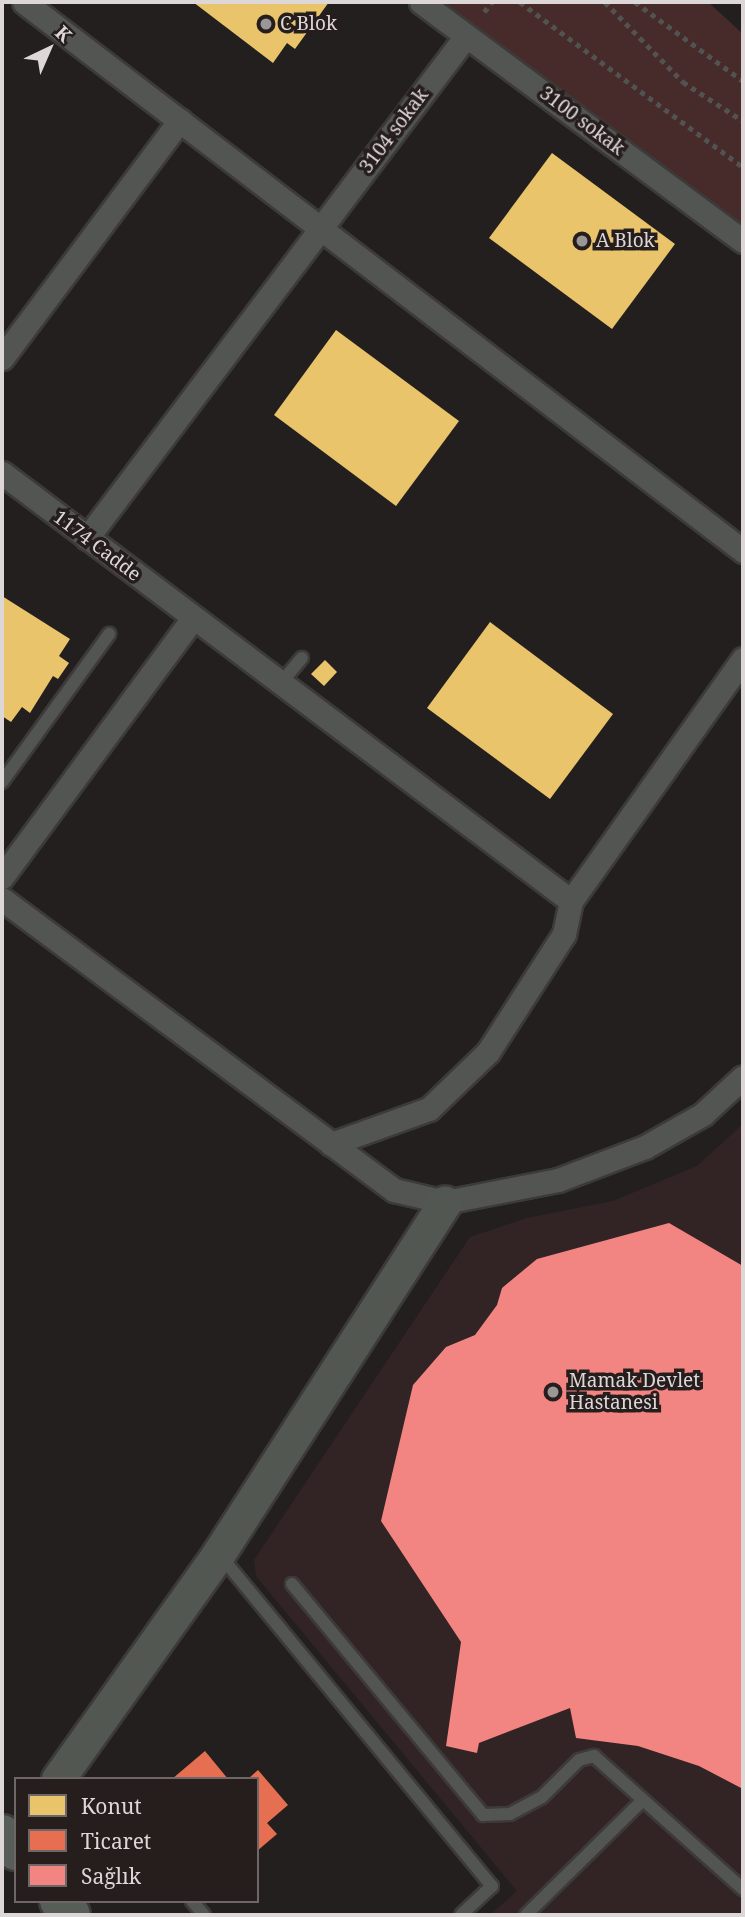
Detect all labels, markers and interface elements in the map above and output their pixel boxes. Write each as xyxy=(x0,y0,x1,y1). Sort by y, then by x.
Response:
place label: C Blok xyxy=(280,13,337,35)
north arrow xyxy=(14,14,84,84)
marker: C Blok xyxy=(258,16,274,32)
text: K xyxy=(50,20,78,48)
street label: 3100 sokak xyxy=(535,82,629,160)
street label: 3104 sokak xyxy=(355,84,433,178)
place label: A Blok xyxy=(596,230,655,252)
marker: A Blok xyxy=(574,233,590,249)
street label: 1174 Cadde xyxy=(49,506,145,586)
place label: Mamak Devlet Hastanesi xyxy=(569,1370,700,1414)
marker: Mamak Devlet Hastanesi xyxy=(543,1382,563,1402)
legend xyxy=(14,1777,259,1903)
text: Konut xyxy=(81,1792,142,1820)
text: Ticaret xyxy=(81,1827,151,1855)
text: Sağlık xyxy=(81,1862,141,1890)

